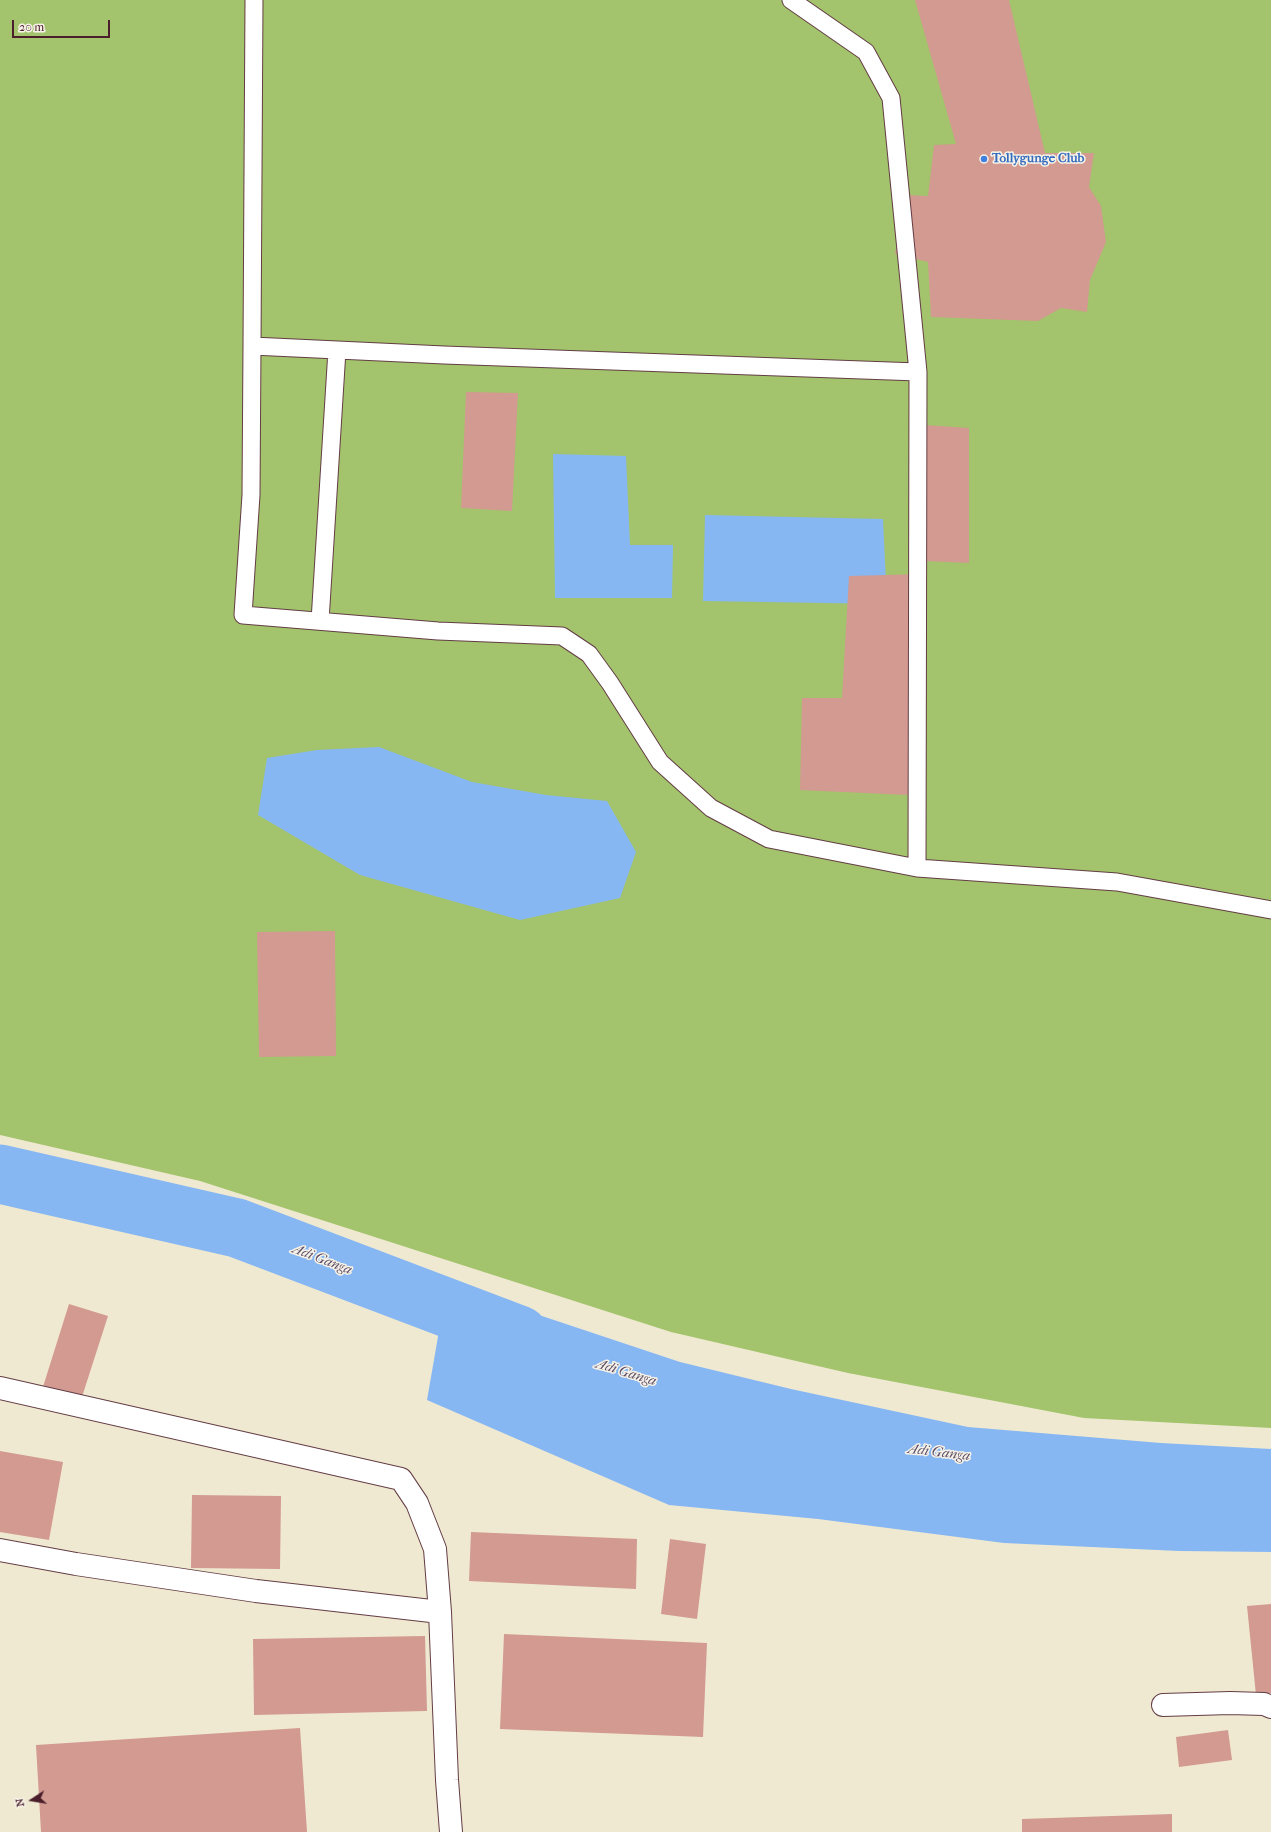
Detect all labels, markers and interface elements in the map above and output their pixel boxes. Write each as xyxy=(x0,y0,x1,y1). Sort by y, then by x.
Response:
scale bar xyxy=(14,12,112,38)
text: 20 m xyxy=(19,20,44,34)
place label: Tollygunge Club xyxy=(992,151,1084,167)
marker: Tollygunge Club xyxy=(979,154,989,164)
water label: Adi Ganga xyxy=(290,1241,354,1279)
water label: Adi Ganga xyxy=(594,1356,658,1390)
water label: Adi Ganga xyxy=(907,1441,971,1465)
north arrow xyxy=(12,1780,52,1820)
text: N xyxy=(13,1797,27,1808)

